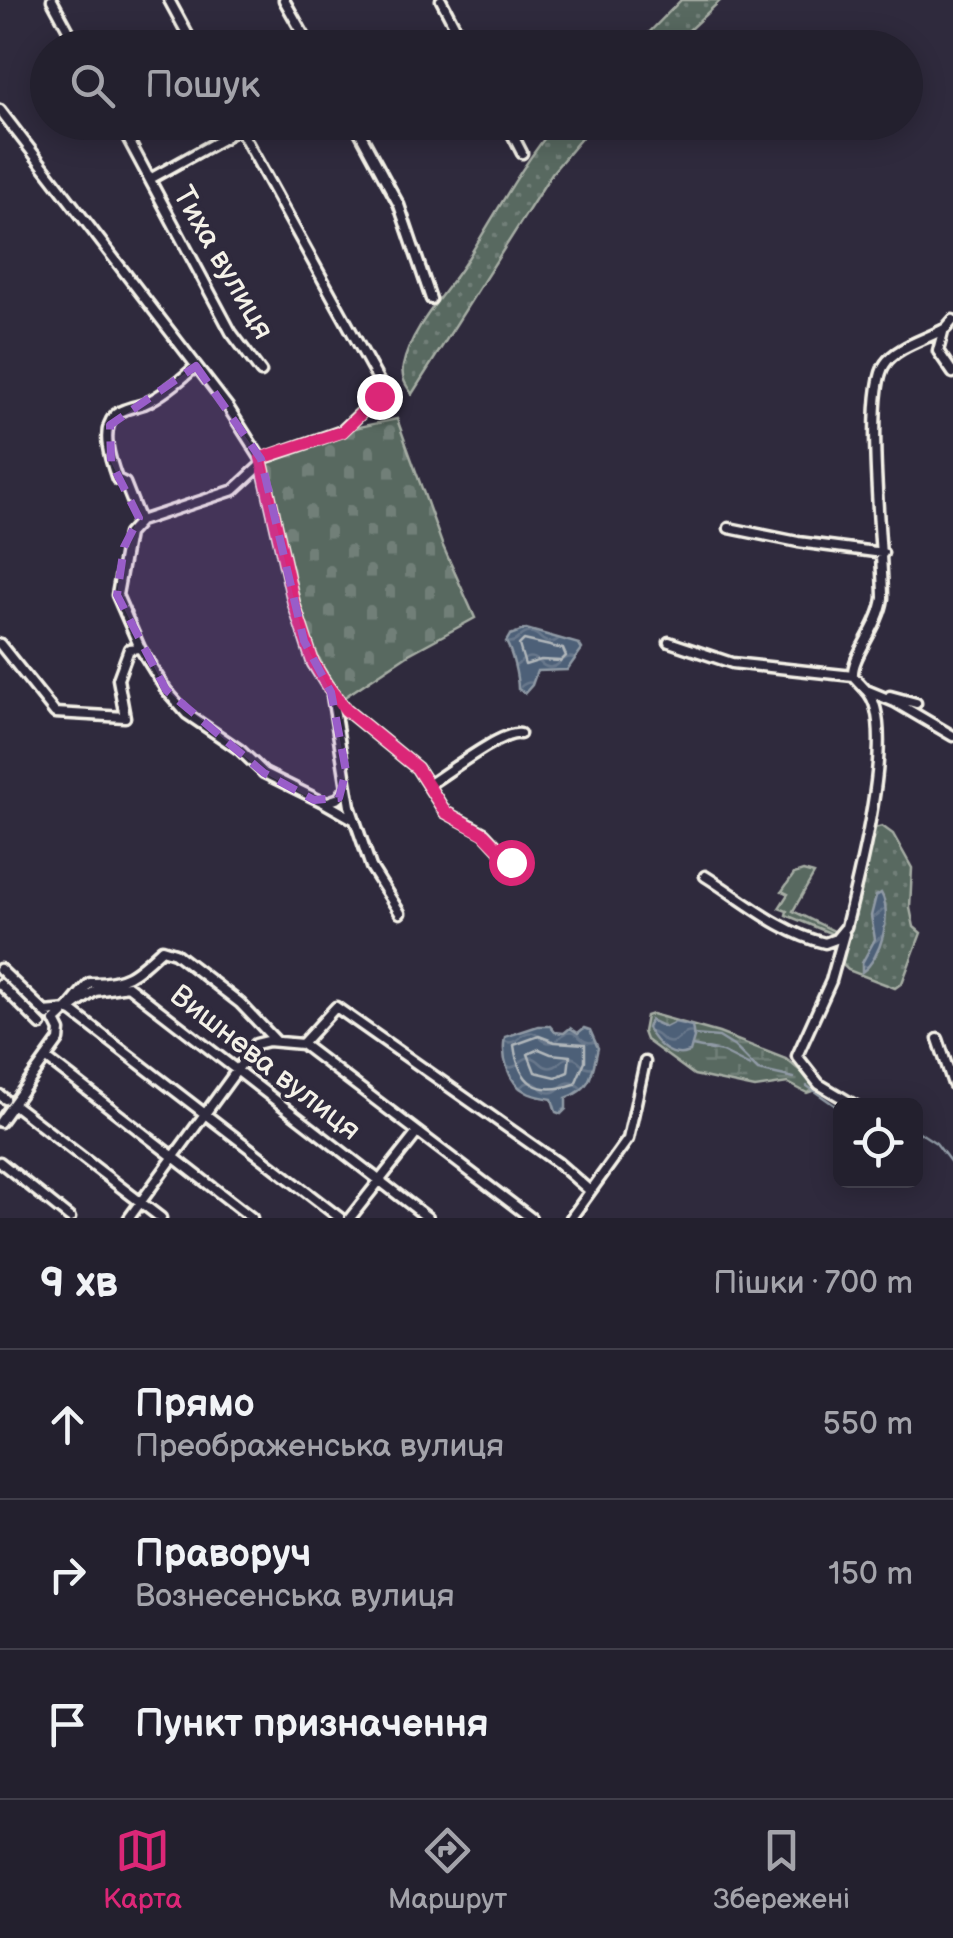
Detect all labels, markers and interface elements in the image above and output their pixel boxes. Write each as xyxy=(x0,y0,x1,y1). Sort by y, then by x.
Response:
search box xyxy=(30,30,923,140)
icon: search xyxy=(65,58,120,113)
text: Пошук xyxy=(145,63,260,108)
street label: Тиха вулиця xyxy=(165,180,281,346)
route end xyxy=(357,374,403,420)
route start xyxy=(489,840,535,886)
street label: Вишнева вулиця xyxy=(163,977,367,1149)
map controls xyxy=(833,1098,923,1188)
button: locate xyxy=(833,1098,923,1188)
text: 9 хв xyxy=(40,1258,118,1309)
text: Пішки · 700 m xyxy=(713,1264,913,1303)
text: Прямо xyxy=(135,1382,254,1427)
icon: ahead xyxy=(40,1397,95,1452)
text: 550 m xyxy=(822,1405,913,1444)
text: Преображенська вулиця xyxy=(135,1427,504,1466)
text: Праворуч xyxy=(135,1532,311,1577)
icon: right xyxy=(40,1547,95,1602)
text: 150 m xyxy=(828,1555,913,1594)
text: Вознесенська вулиця xyxy=(135,1577,454,1616)
icon: arrive xyxy=(40,1697,95,1752)
text: Пункт призначення xyxy=(135,1702,489,1747)
tab: Карта xyxy=(103,1823,182,1916)
tab: Маршрут xyxy=(388,1823,507,1916)
tab: Збережені xyxy=(713,1823,850,1916)

